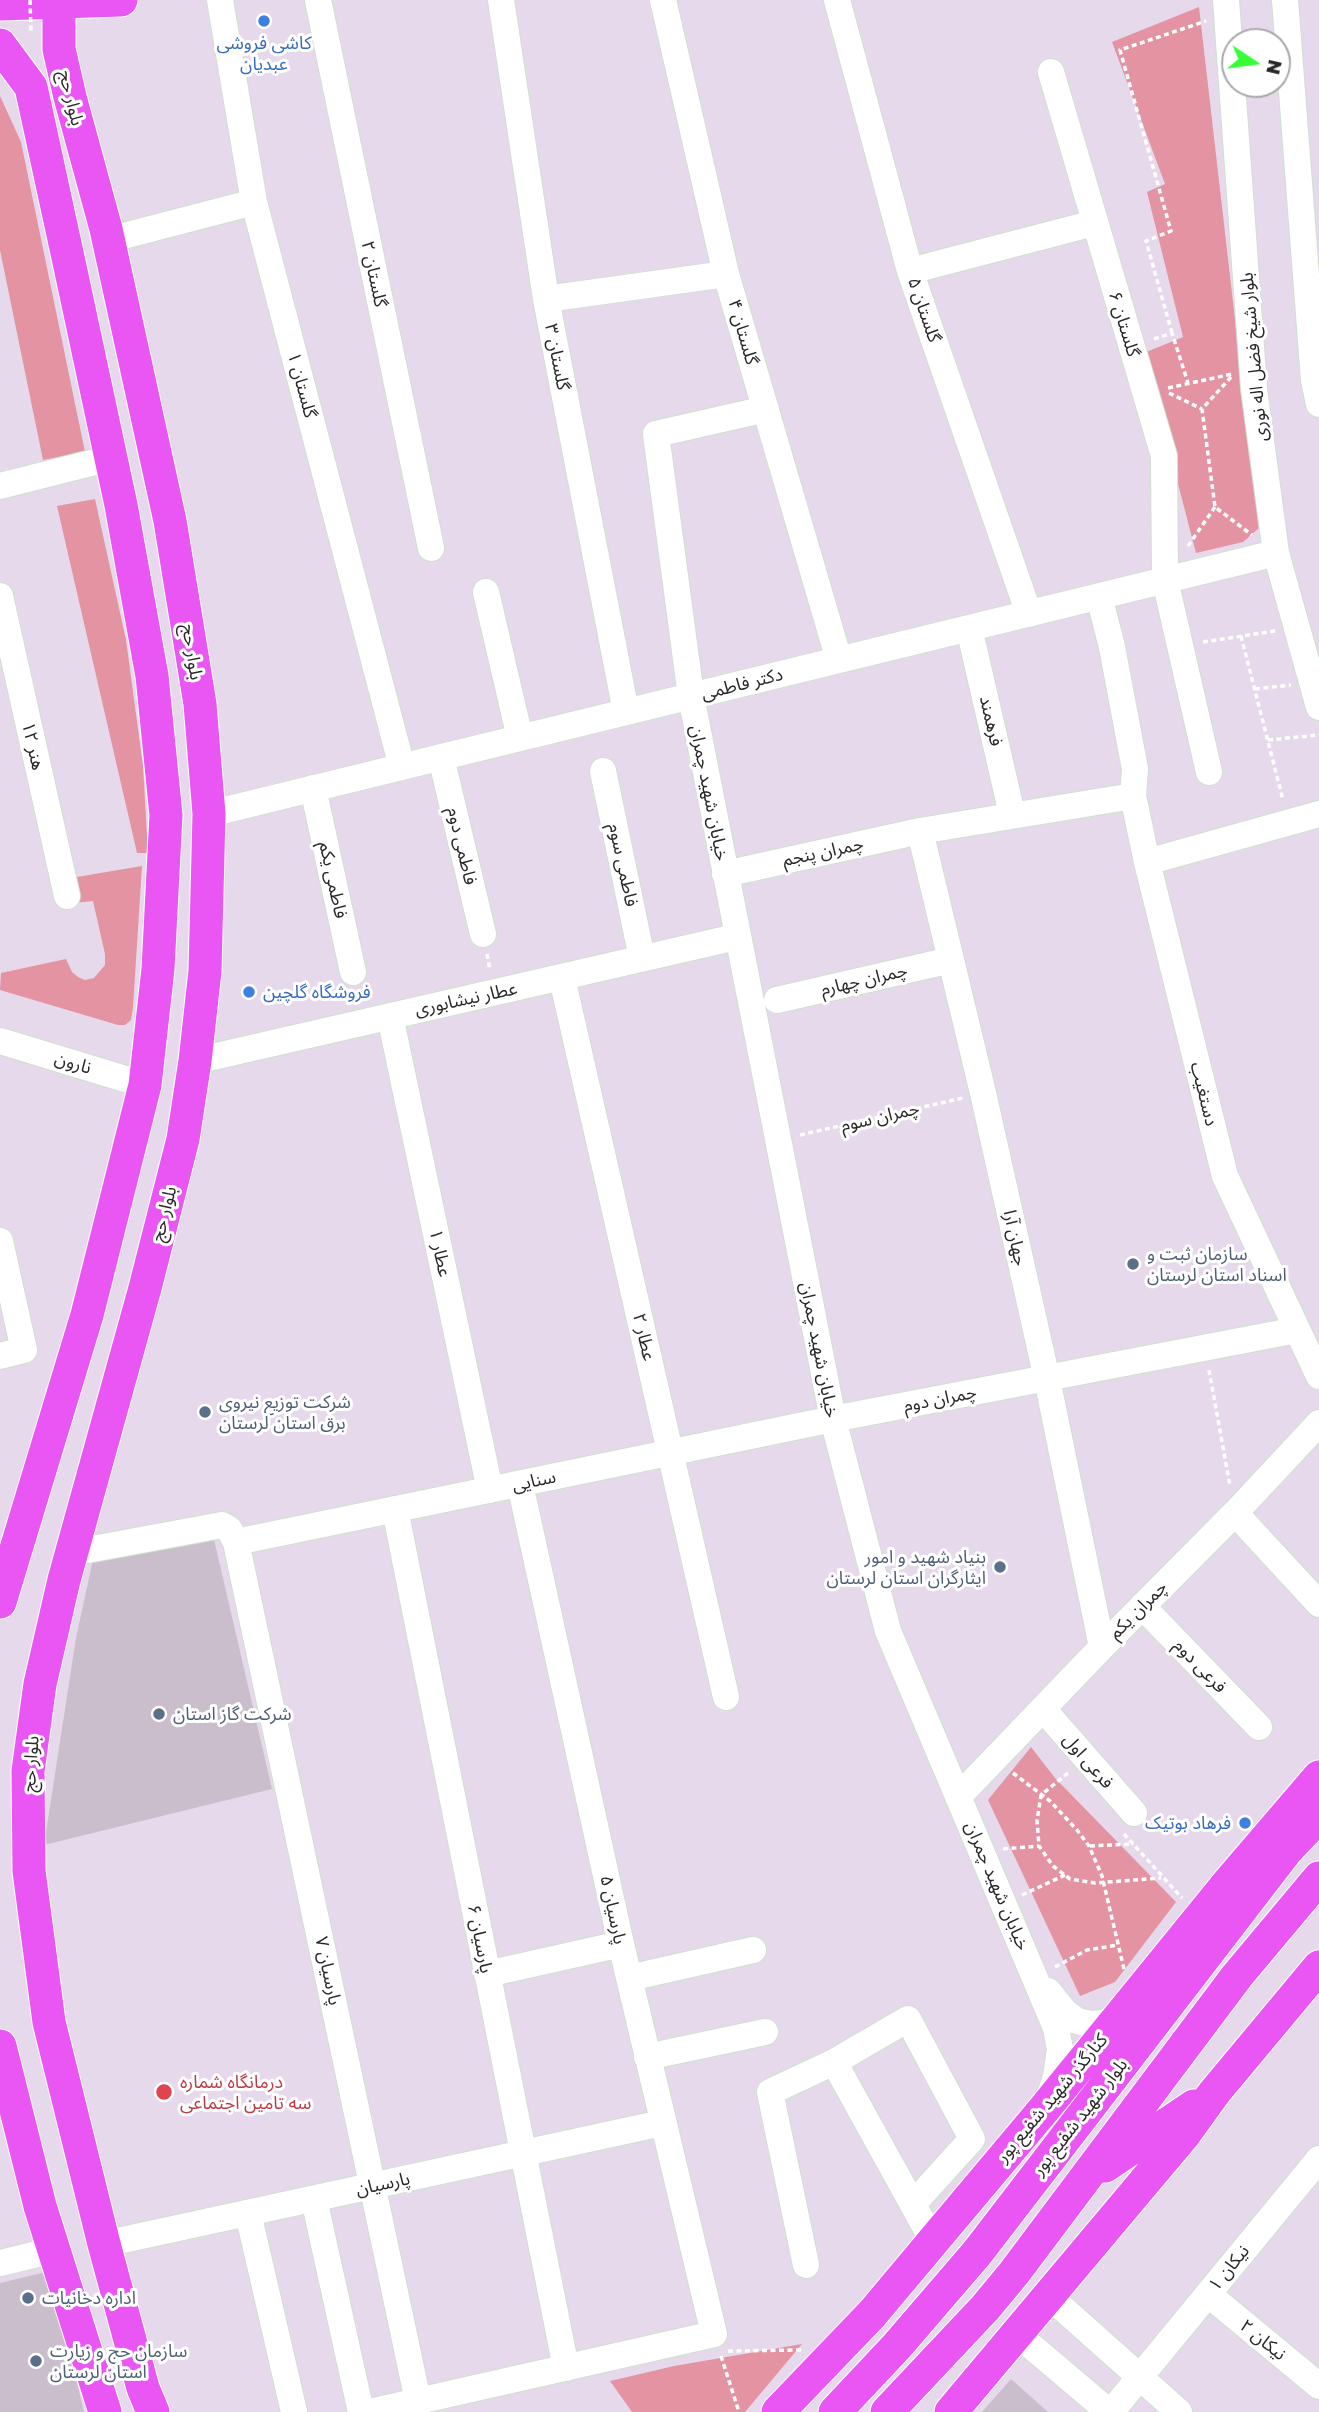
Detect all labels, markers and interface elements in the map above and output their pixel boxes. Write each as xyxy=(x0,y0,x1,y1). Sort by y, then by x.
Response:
marker: کاشی فروشی عبدیان xyxy=(256,13,272,29)
north arrow xyxy=(1221,28,1291,98)
place label: کاشی فروشی عبدیان xyxy=(216,32,312,74)
text: N xyxy=(1262,58,1288,77)
street label: بلوار حج xyxy=(54,68,88,128)
street label: گلستان ۲ xyxy=(356,239,392,309)
street label: بلوار شیخ فضل اله نوری xyxy=(1236,272,1272,442)
street label: گلستان ۵ xyxy=(903,275,945,345)
street label: گلستان ۶ xyxy=(1104,289,1144,359)
street label: گلستان ۴ xyxy=(723,297,763,367)
street label: گلستان ۳ xyxy=(540,322,574,392)
street label: گلستان ۱ xyxy=(283,350,321,420)
street label: بلوار حج xyxy=(177,622,207,682)
street label: دکتر فاطمی xyxy=(699,663,785,705)
street label: فرهمند xyxy=(975,694,1007,748)
street label: هنر ۱۲ xyxy=(17,720,49,772)
street label: خیابان شهید چمران xyxy=(685,723,733,863)
street label: فاطمی دوم xyxy=(443,805,481,887)
street label: فاطمی سوم xyxy=(604,821,642,909)
street label: چمران پنجم xyxy=(781,833,865,871)
street label: فاطمی یکم xyxy=(314,839,352,921)
street label: چمران چهارم xyxy=(819,960,909,1000)
street label: عطار نیشابوری xyxy=(413,978,519,1020)
place label: فروشگاه گلچین xyxy=(263,981,371,1003)
marker: فروشگاه گلچین xyxy=(241,984,257,1000)
street label: نارون xyxy=(52,1047,94,1079)
street label: دستغیب xyxy=(1186,1060,1222,1128)
street label: چمران سوم xyxy=(839,1097,921,1137)
street label: بلوار حج xyxy=(147,1184,181,1244)
street label: جهان آرا xyxy=(999,1208,1031,1268)
street label: عطار ۱ xyxy=(424,1227,456,1279)
place label: سازمان ثبت و اسناد استان لرستان xyxy=(1147,1243,1287,1286)
marker: سازمان ثبت و اسناد استان لرستان xyxy=(1125,1256,1141,1272)
street label: خیابان شهید چمران xyxy=(795,1280,843,1420)
street label: عطار ۲ xyxy=(628,1311,660,1363)
street label: چمران دوم xyxy=(902,1381,978,1417)
place label: شرکت توزیع نیروی برق استان لرستان xyxy=(219,1391,351,1434)
marker: شرکت توزیع نیروی برق استان لرستان xyxy=(197,1404,213,1420)
street label: سنایی xyxy=(510,1466,558,1496)
place label: بنیاد شهید و امور ایثارگران استان لرستان xyxy=(826,1546,986,1588)
marker: بنیاد شهید و امور ایثارگران استان لرستان xyxy=(992,1559,1008,1575)
street label: چمران یکم xyxy=(1104,1576,1172,1644)
street label: فرعی دوم xyxy=(1169,1634,1231,1698)
place label: شرکت گاز استان xyxy=(173,1703,292,1725)
marker: شرکت گاز استان xyxy=(151,1706,167,1722)
street label: فرعی اول xyxy=(1058,1729,1118,1793)
street label: بلوار حج xyxy=(18,1735,44,1793)
place label: فرهاد بوتیک xyxy=(1145,1812,1231,1834)
marker: فرهاد بوتیک xyxy=(1237,1815,1253,1831)
street label: خیابان شهید چمران xyxy=(960,1818,1034,1954)
street label: پارسیان ۵ xyxy=(595,1874,631,1946)
street label: پارسیان ۶ xyxy=(463,1903,497,1975)
street label: پارسیان ۷ xyxy=(310,1935,346,2007)
street label: کنارگذر شهید شفیع پور xyxy=(992,2029,1112,2167)
street label: بلوار شهید شفیع پور xyxy=(1028,2054,1132,2180)
place label: درمانگاه شماره سه تامین اجتماعی xyxy=(180,2071,311,2114)
marker: درمانگاه شماره سه تامین اجتماعی xyxy=(154,2082,174,2102)
street label: پارسیان xyxy=(354,2168,412,2200)
street label: نیکان ۱ xyxy=(1204,2241,1254,2295)
place label: اداره دخانیات xyxy=(42,2287,136,2309)
marker: اداره دخانیات xyxy=(20,2290,36,2306)
street label: نیکان ۲ xyxy=(1236,2315,1290,2365)
place label: سازمان حج و زیارت استان لرستان xyxy=(50,2340,187,2382)
marker: سازمان حج و زیارت استان لرستان xyxy=(28,2353,44,2369)

